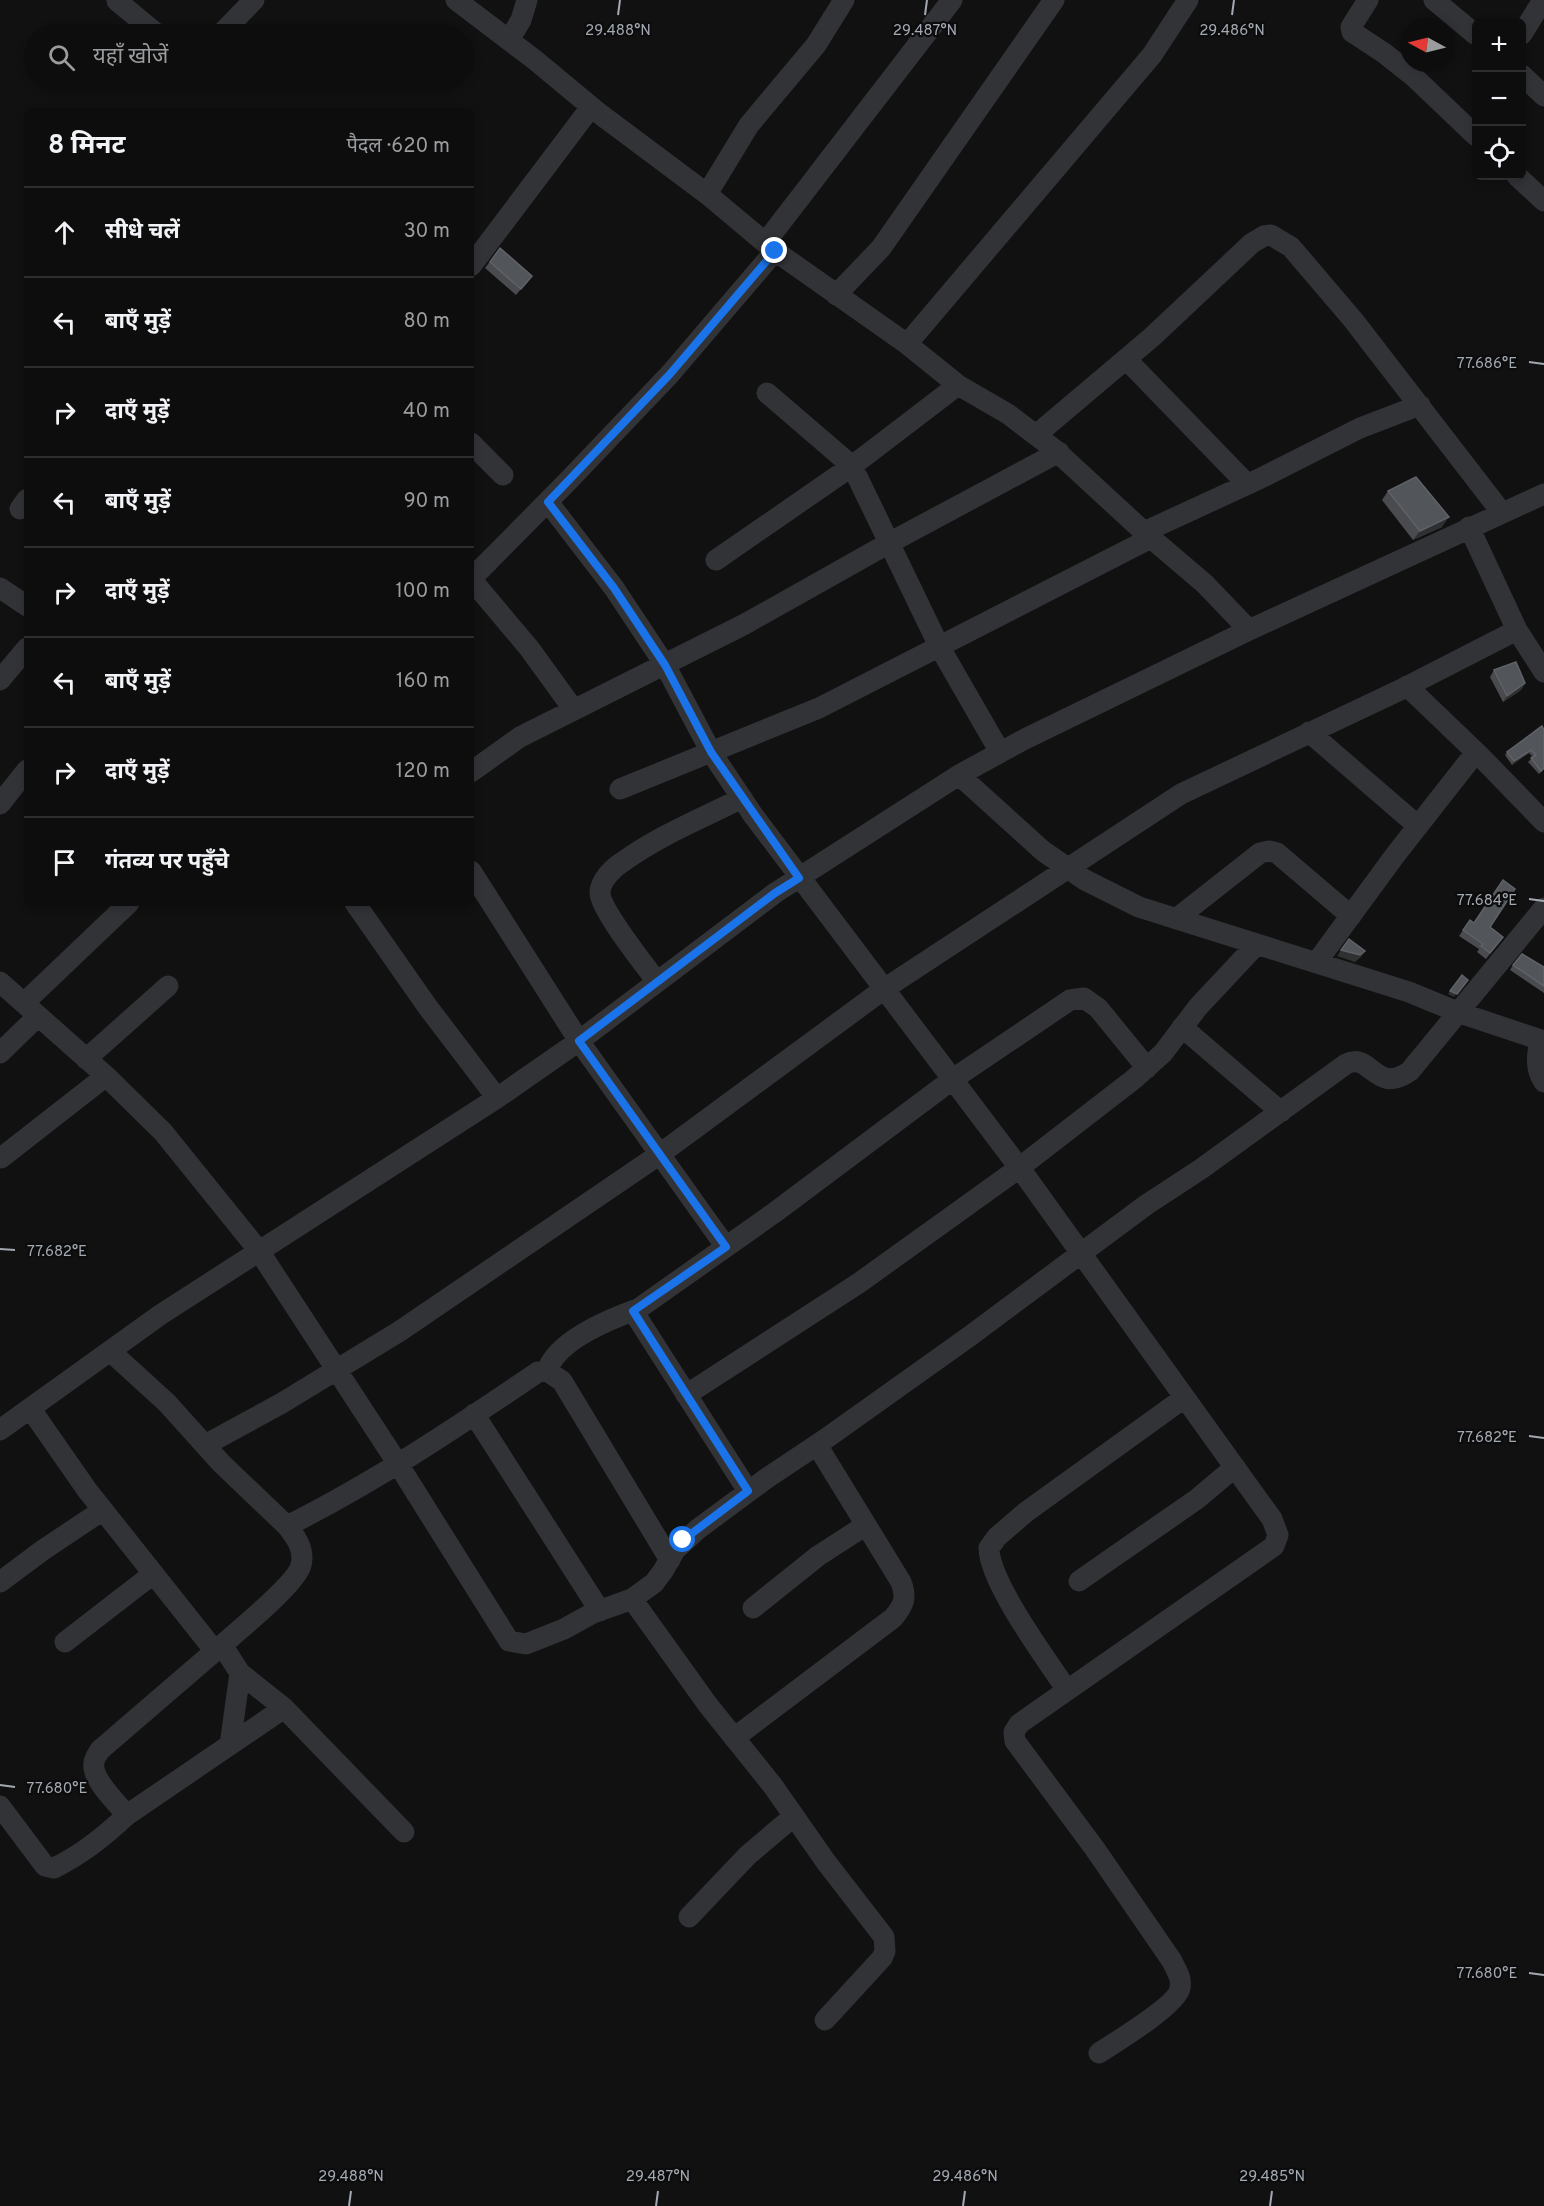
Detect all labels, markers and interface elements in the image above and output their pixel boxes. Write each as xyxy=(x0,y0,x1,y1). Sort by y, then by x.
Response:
north arrow xyxy=(1400,18,1454,72)
map controls xyxy=(1472,18,1526,180)
button: + xyxy=(1472,18,1526,72)
text: 29.488°N xyxy=(585,22,651,41)
text: 29.487°N xyxy=(893,22,957,41)
text: 29.486°N xyxy=(1199,22,1265,41)
search box xyxy=(24,24,474,90)
icon: search xyxy=(45,41,78,74)
text: यहाँ खोजें xyxy=(93,44,168,71)
button: − xyxy=(1472,72,1526,126)
button: locate xyxy=(1472,126,1526,180)
text: 8 मिनट xyxy=(48,130,125,163)
text: पैदल · 620 m xyxy=(346,134,450,160)
icon: ahead xyxy=(48,216,81,249)
text: सीधे चलें xyxy=(105,219,180,246)
text: 30 m xyxy=(404,219,450,245)
route end xyxy=(761,237,787,263)
icon: left xyxy=(48,306,81,339)
text: बाएँ मुड़ें xyxy=(105,309,171,336)
text: 80 m xyxy=(404,309,450,335)
text: 77.686°E xyxy=(1457,355,1517,374)
icon: right xyxy=(48,396,81,429)
text: दाएँ मुड़ें xyxy=(105,399,170,426)
text: 40 m xyxy=(403,399,450,425)
icon: left xyxy=(48,486,81,519)
text: बाएँ मुड़ें xyxy=(105,489,171,516)
text: 90 m xyxy=(404,489,450,515)
icon: right xyxy=(48,576,81,609)
text: दाएँ मुड़ें xyxy=(105,579,170,606)
text: 100 m xyxy=(395,579,450,605)
icon: left xyxy=(48,666,81,699)
text: बाएँ मुड़ें xyxy=(105,669,171,696)
text: 160 m xyxy=(396,669,450,695)
icon: right xyxy=(48,756,81,789)
text: दाएँ मुड़ें xyxy=(105,759,170,786)
text: 120 m xyxy=(396,759,450,785)
icon: arrive xyxy=(48,846,81,879)
text: गंतव्य पर पहुँचे xyxy=(105,849,229,876)
text: 77.684°E xyxy=(1457,892,1517,911)
text: 77.682°E xyxy=(27,1243,87,1262)
text: 77.682°E xyxy=(1457,1429,1517,1448)
route start xyxy=(669,1526,695,1552)
text: 77.680°E xyxy=(27,1780,87,1799)
text: 77.680°E xyxy=(1457,1965,1517,1984)
text: 29.488°N xyxy=(318,2168,384,2187)
text: 29.487°N xyxy=(626,2168,690,2187)
text: 29.486°N xyxy=(932,2168,998,2187)
text: 29.485°N xyxy=(1239,2168,1305,2187)

